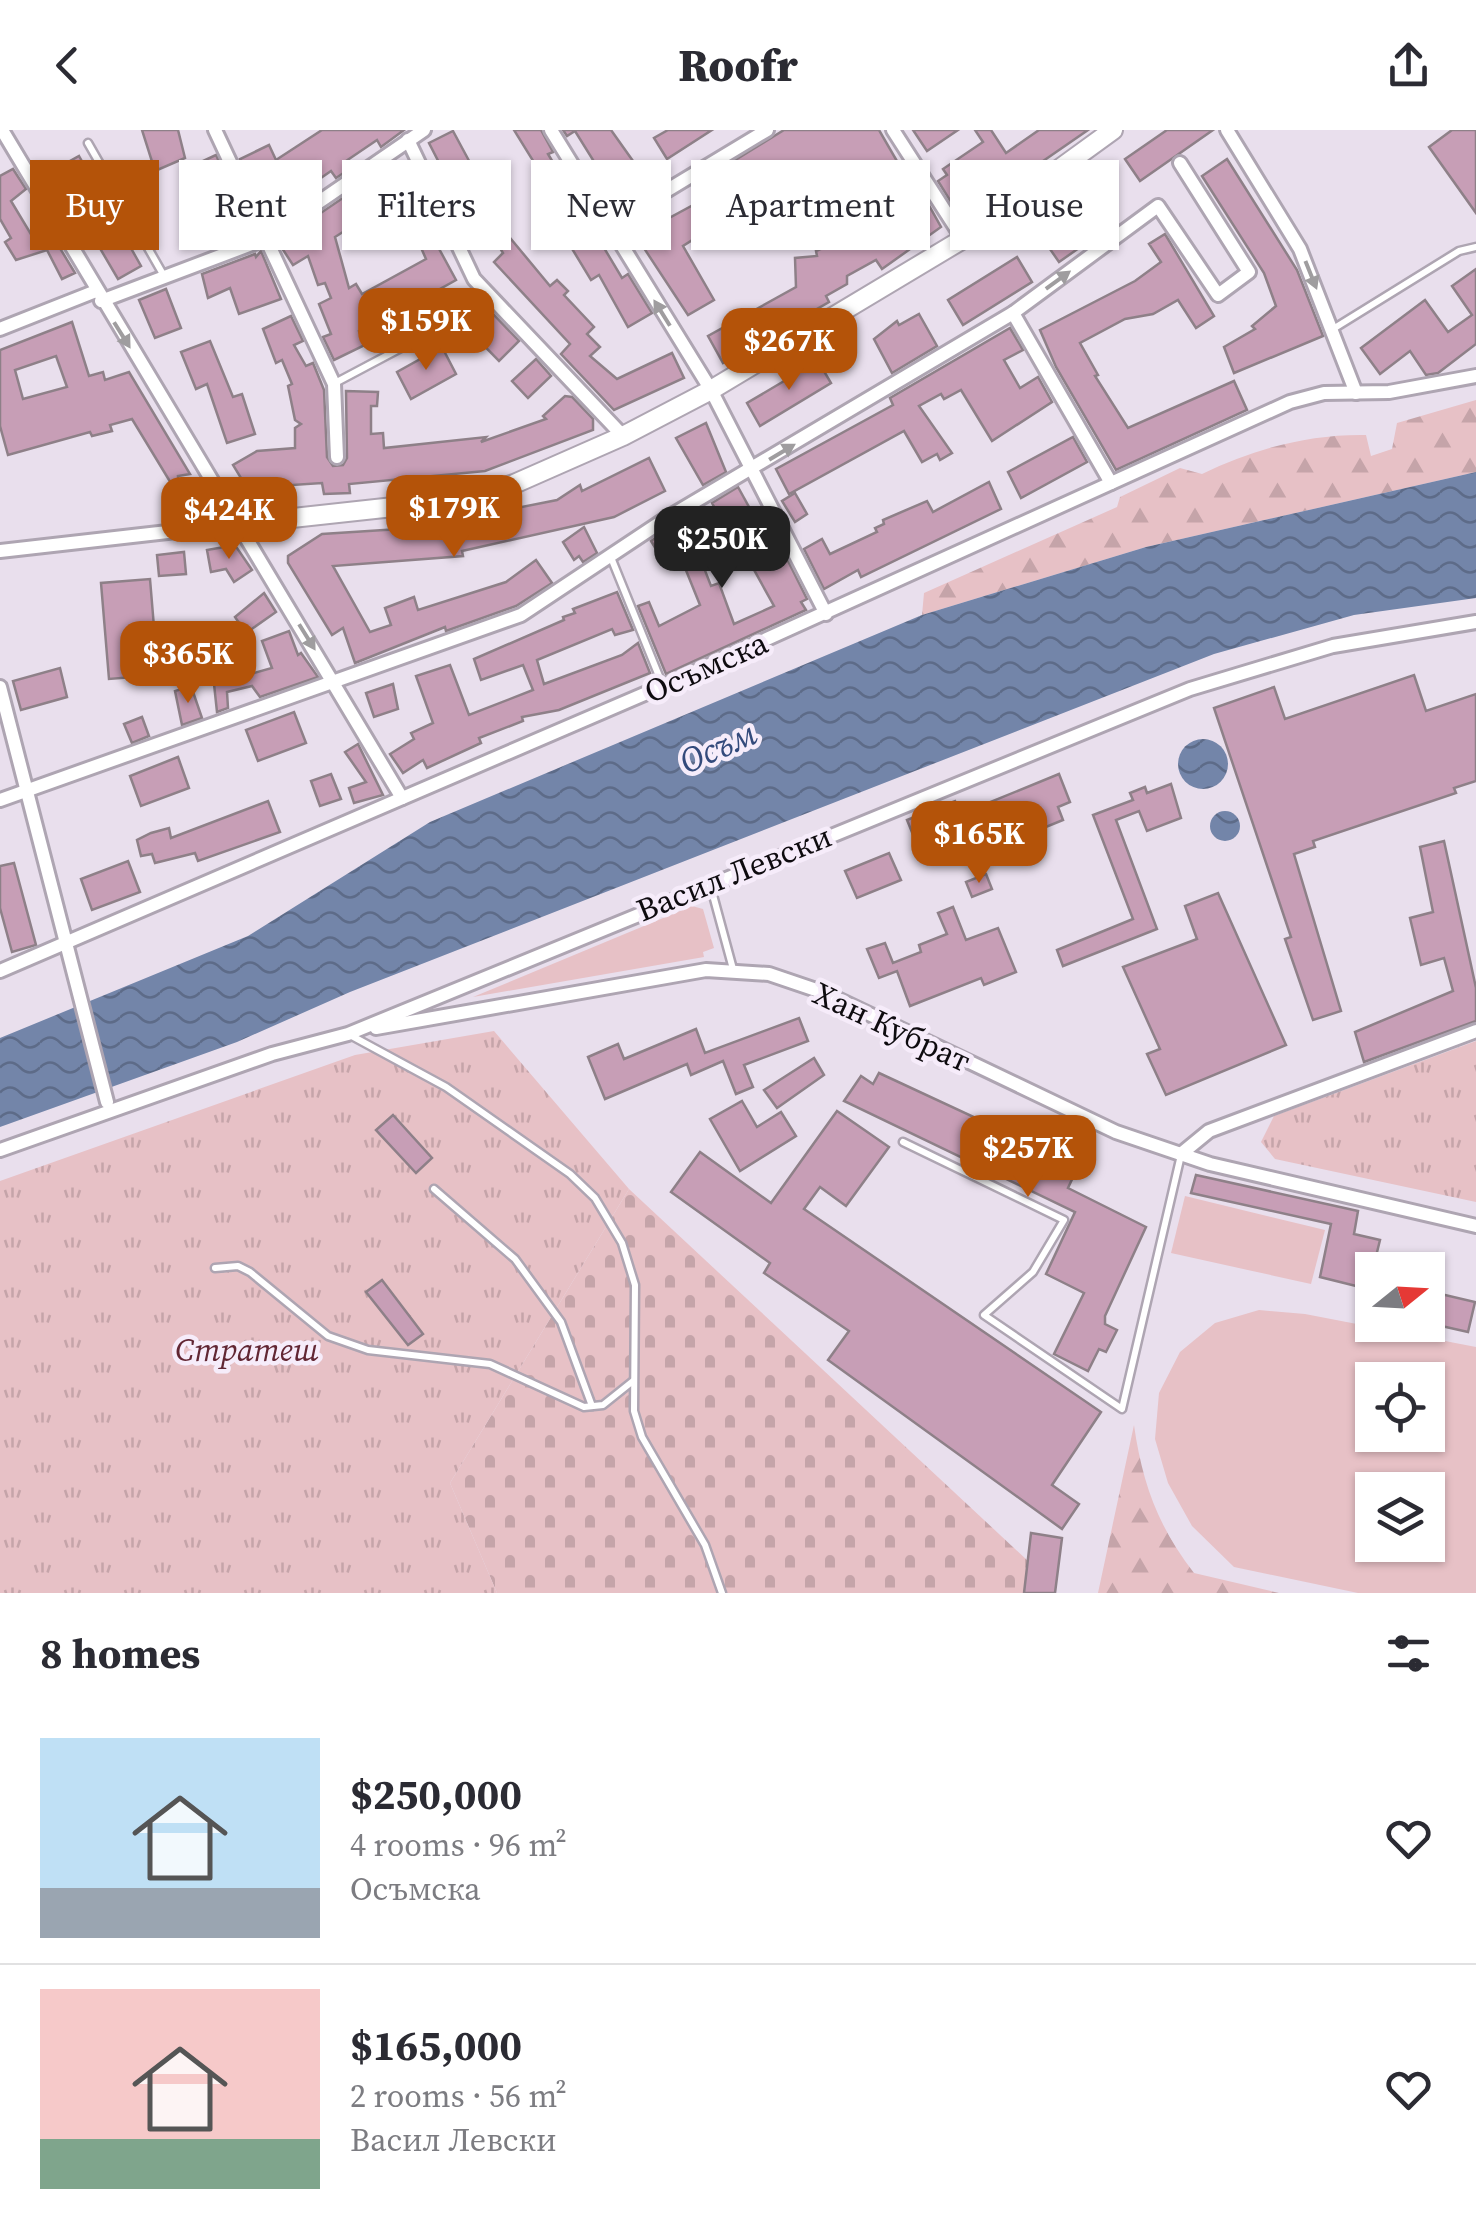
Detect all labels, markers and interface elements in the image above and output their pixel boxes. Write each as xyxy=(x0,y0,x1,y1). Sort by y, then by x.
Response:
text: Roofr xyxy=(678,34,798,96)
icon: back xyxy=(40,38,95,93)
icon: share xyxy=(1381,38,1436,93)
chip: Buy xyxy=(30,160,159,250)
chip: Rent xyxy=(179,160,322,250)
chip: Filters xyxy=(342,160,511,250)
chip: New xyxy=(531,160,671,250)
chip: Apartment xyxy=(691,160,930,250)
chip: House xyxy=(950,160,1119,250)
one-way arrow xyxy=(1303,260,1319,290)
one-way arrow xyxy=(1045,271,1071,290)
pin: $159K xyxy=(356,288,496,373)
text: $159K xyxy=(380,298,472,342)
one-way arrow xyxy=(654,299,672,327)
pin: $267K xyxy=(719,308,859,393)
text: $267K xyxy=(743,318,835,362)
one-way arrow xyxy=(113,321,130,349)
one-way arrow xyxy=(768,444,796,461)
pin: $179K xyxy=(384,475,524,560)
pin: $424K xyxy=(159,477,299,562)
text: $179K xyxy=(408,485,500,529)
text: $424K xyxy=(183,487,275,531)
pin: $250K xyxy=(652,506,792,591)
text: $250K xyxy=(676,516,768,560)
street label: Осъмска xyxy=(637,620,775,714)
pin: $365K xyxy=(118,621,258,706)
one-way arrow xyxy=(298,623,315,651)
text: $365K xyxy=(142,631,234,675)
water label: Осъм xyxy=(672,709,764,785)
pin: $165K xyxy=(909,801,1049,886)
text: $165K xyxy=(933,811,1025,855)
street label: Васил Левски xyxy=(630,814,838,932)
street label: Хан Кубрат xyxy=(806,971,978,1083)
pin: $257K xyxy=(958,1115,1098,1200)
text: $257K xyxy=(982,1125,1074,1169)
north arrow xyxy=(1355,1252,1445,1342)
map controls xyxy=(1355,1252,1445,1562)
park label: Стратеш xyxy=(175,1328,319,1372)
button: locate xyxy=(1355,1362,1445,1452)
button: layers xyxy=(1355,1472,1445,1562)
text: 8 homes xyxy=(40,1624,200,1682)
icon: filters xyxy=(1381,1626,1436,1681)
text: $250,000 xyxy=(350,1765,522,1823)
icon: home xyxy=(120,1778,240,1898)
icon: heart xyxy=(1381,1811,1436,1866)
text: 4 rooms · 96 m² xyxy=(350,1823,567,1867)
text: Осъмска xyxy=(350,1867,481,1911)
text: $165,000 xyxy=(350,2016,522,2074)
icon: home xyxy=(120,2029,240,2149)
icon: heart xyxy=(1381,2062,1436,2117)
text: 2 rooms · 56 m² xyxy=(350,2074,567,2118)
text: Васил Левски xyxy=(350,2118,557,2162)

